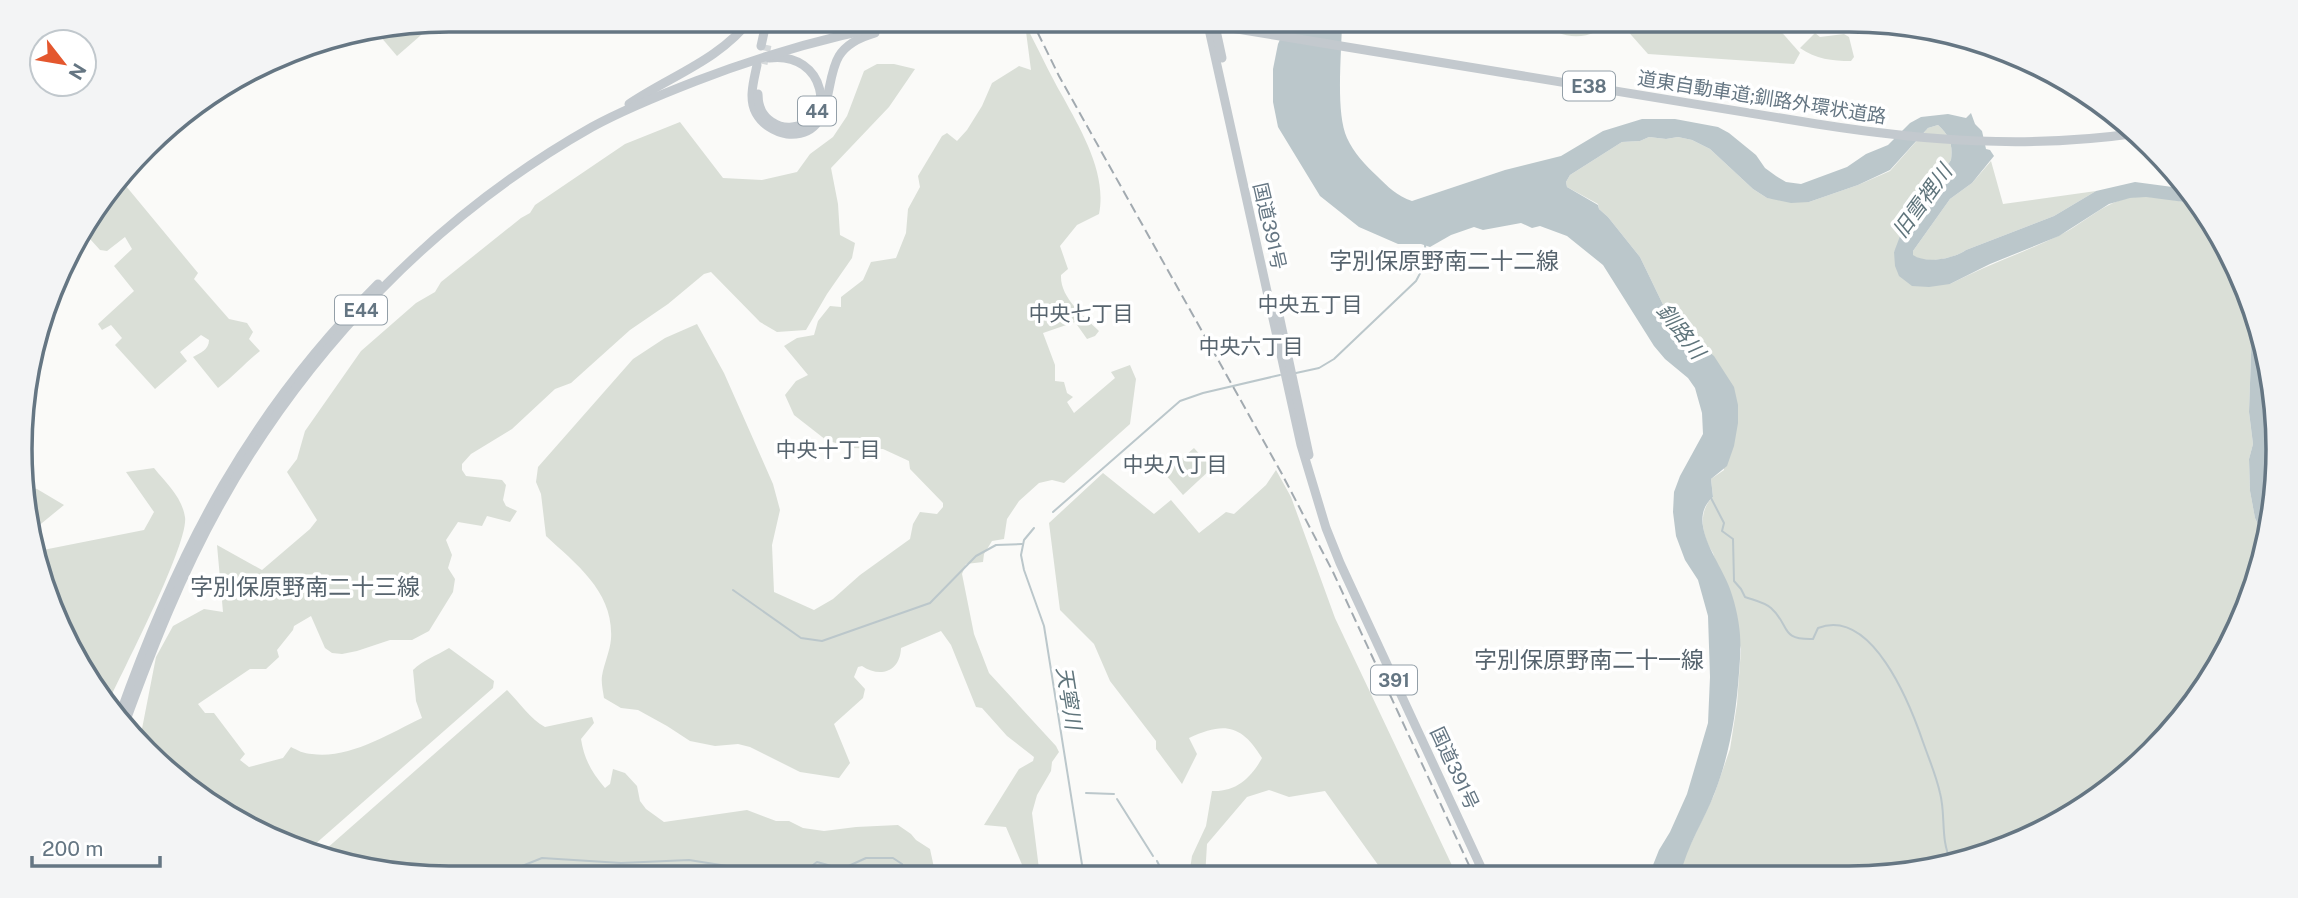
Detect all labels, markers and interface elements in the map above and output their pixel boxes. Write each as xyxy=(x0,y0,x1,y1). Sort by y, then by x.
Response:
north arrow xyxy=(28,28,98,98)
text: N xyxy=(64,60,91,84)
street label: 道東自動車道;釧路外環状道路 xyxy=(1636,66,1888,128)
road number: E38 xyxy=(1563,72,1615,100)
road number: 44 xyxy=(798,96,836,126)
water label: 旧雪裡川 xyxy=(1887,158,1958,242)
street label: 国道391号 xyxy=(1249,180,1291,272)
district label: 字別保原野南二十二線 xyxy=(1329,247,1559,274)
district label: 中央五丁目 xyxy=(1258,292,1363,317)
road number: E44 xyxy=(335,296,387,324)
water label: 釧路川 xyxy=(1652,298,1711,365)
district label: 中央七丁目 xyxy=(1029,301,1134,326)
district label: 中央六丁目 xyxy=(1199,334,1304,359)
district label: 中央十丁目 xyxy=(776,437,881,462)
district label: 中央八丁目 xyxy=(1123,452,1228,477)
district label: 字別保原野南二十三線 xyxy=(190,573,420,600)
district label: 字別保原野南二十一線 xyxy=(1474,646,1704,673)
water label: 天寧川 xyxy=(1052,665,1087,733)
road number: 391 xyxy=(1371,666,1417,694)
street label: 国道391号 xyxy=(1426,723,1484,813)
scale bar xyxy=(32,824,159,868)
text: 200 m xyxy=(42,836,103,861)

